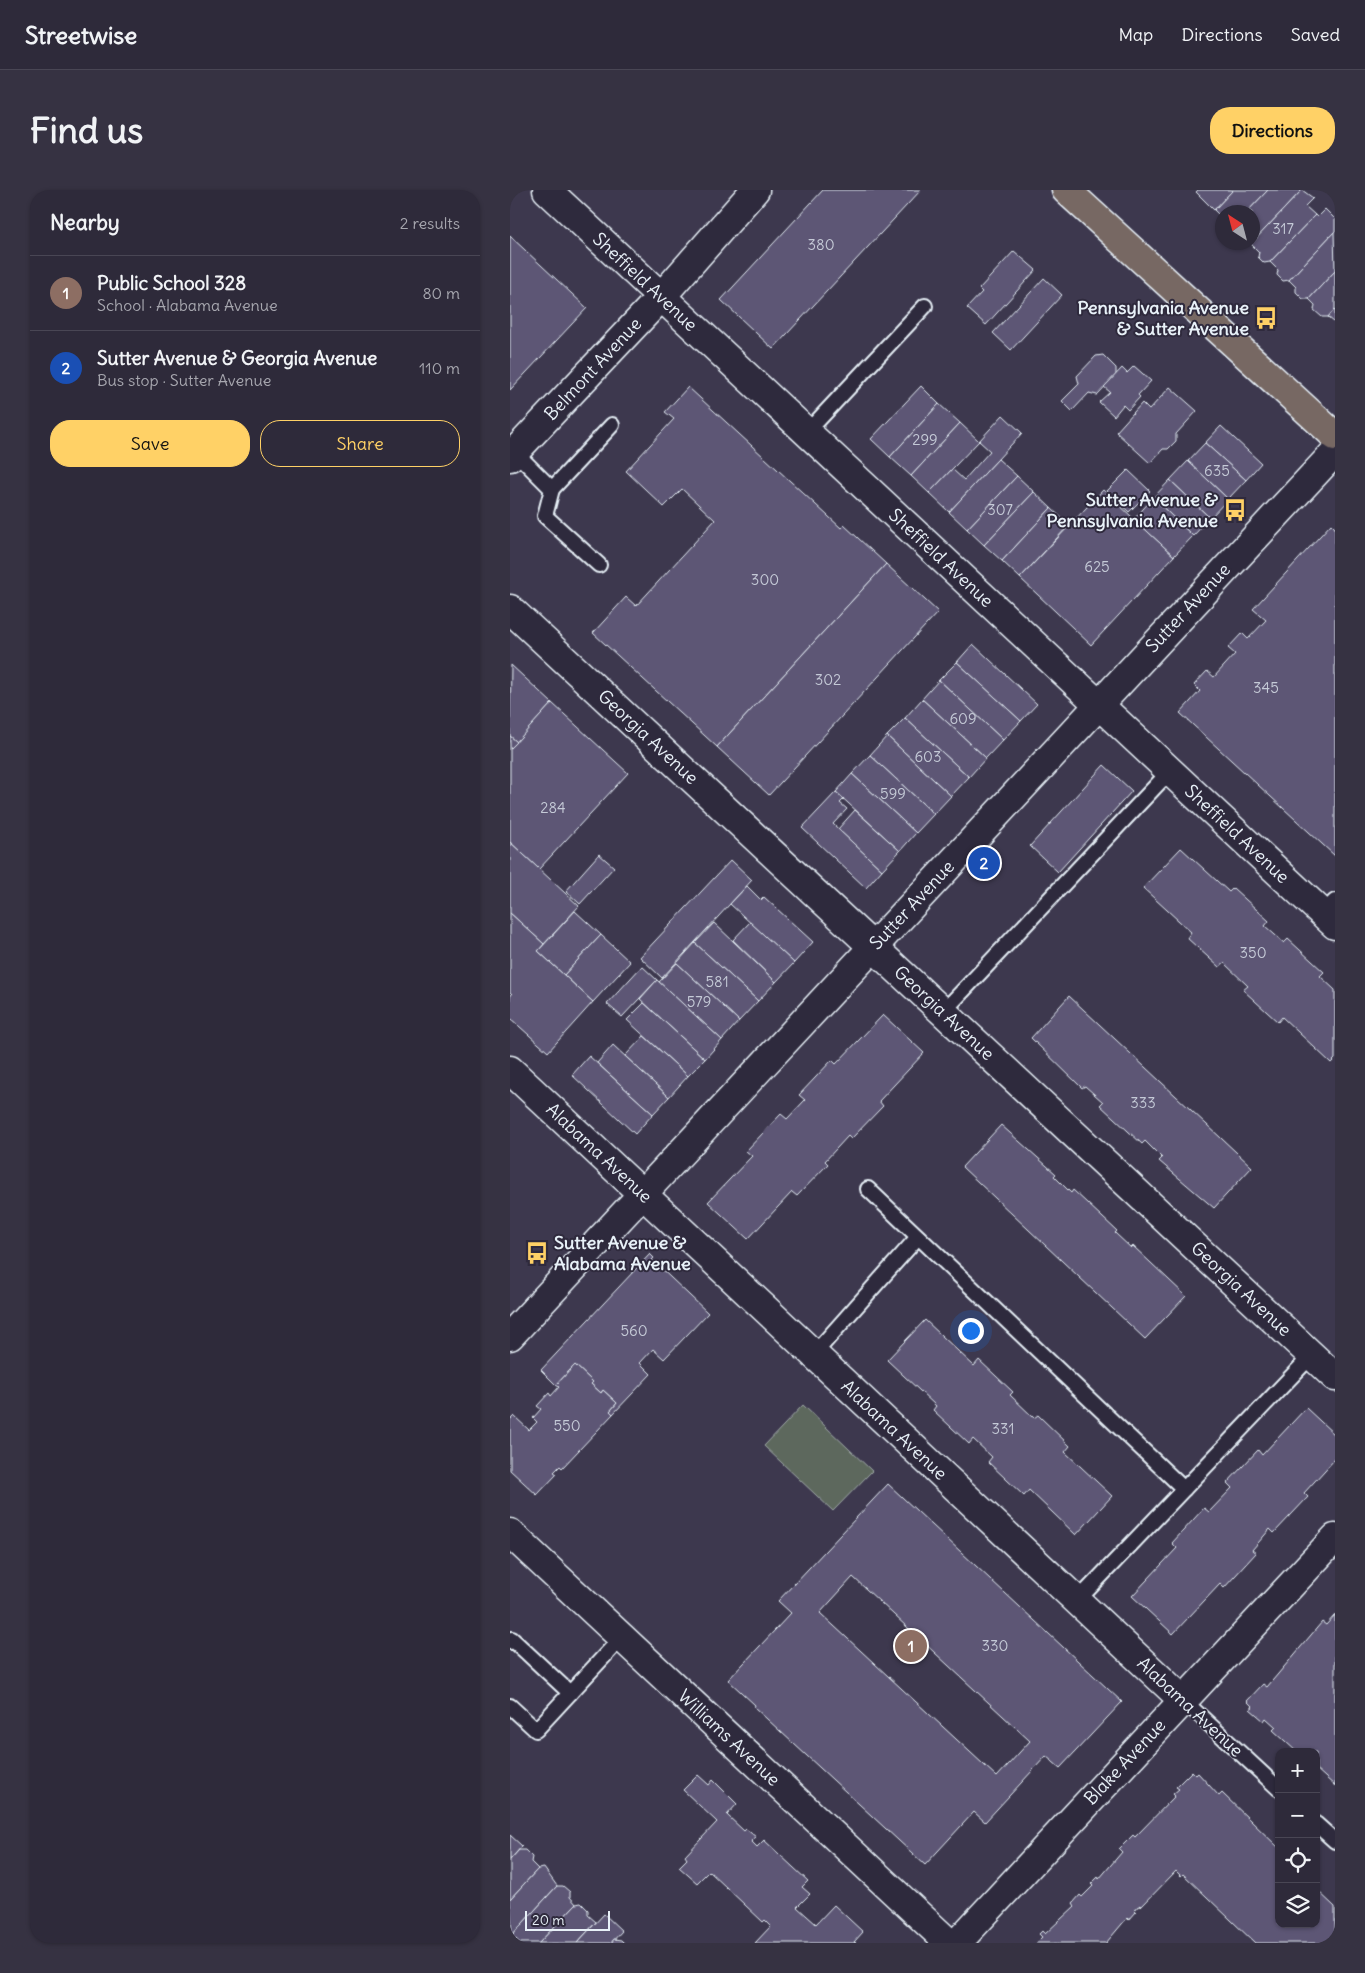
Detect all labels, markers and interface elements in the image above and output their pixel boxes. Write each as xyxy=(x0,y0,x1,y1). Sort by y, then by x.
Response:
text: Streetwise xyxy=(25,20,137,50)
text: Map xyxy=(1118,23,1153,46)
text: Directions xyxy=(1181,23,1263,46)
text: Saved xyxy=(1291,23,1340,46)
button: Directions xyxy=(1210,107,1335,154)
text: Find us xyxy=(30,108,143,152)
north arrow xyxy=(1215,205,1260,250)
text: Nearby xyxy=(50,209,120,236)
text: 2 results xyxy=(400,213,460,233)
house number: 317 xyxy=(1272,219,1294,238)
street label: Sheffield Avenue xyxy=(588,227,702,336)
house number: 380 xyxy=(807,235,835,254)
text: Public School 328 xyxy=(97,271,246,295)
text: 1 xyxy=(63,283,69,303)
text: 80 m xyxy=(422,283,460,303)
text: School · Alabama Avenue xyxy=(97,295,278,315)
place label: Pennsylvania Avenue & Sutter Avenue xyxy=(1078,296,1249,340)
bus stop icon: Pennsylvania Avenue & Sutter Avenue xyxy=(1253,305,1279,331)
street label: Belmont Avenue xyxy=(539,312,646,425)
text: Sutter Avenue & Georgia Avenue xyxy=(97,346,377,370)
text: 2 xyxy=(62,358,70,378)
text: 110 m xyxy=(419,358,460,378)
text: Bus stop · Sutter Avenue xyxy=(97,370,271,390)
button: Save xyxy=(50,420,250,467)
button: Share xyxy=(260,420,460,467)
house number: 299 xyxy=(912,430,938,449)
house number: 635 xyxy=(1204,461,1230,480)
place label: Sutter Avenue & Pennsylvania Avenue xyxy=(1047,488,1218,532)
bus stop icon: Sutter Avenue & Pennsylvania Avenue xyxy=(1222,497,1248,523)
house number: 307 xyxy=(987,500,1013,519)
street label: Sheffield Avenue xyxy=(884,503,998,612)
house number: 625 xyxy=(1084,557,1110,576)
street label: Sutter Avenue xyxy=(1140,558,1235,657)
house number: 300 xyxy=(751,570,779,589)
house number: 302 xyxy=(815,670,841,689)
house number: 345 xyxy=(1253,678,1279,697)
street label: Georgia Avenue xyxy=(593,684,703,789)
house number: 609 xyxy=(949,709,977,728)
house number: 603 xyxy=(914,747,942,766)
street label: Sheffield Avenue xyxy=(1180,779,1294,888)
house number: 599 xyxy=(880,784,906,803)
house number: 284 xyxy=(540,798,566,817)
pin: 2 xyxy=(968,844,1000,882)
street label: Sutter Avenue xyxy=(864,855,959,954)
house number: 350 xyxy=(1239,943,1267,962)
street label: Georgia Avenue xyxy=(889,960,999,1065)
house number: 581 xyxy=(705,972,729,991)
house number: 579 xyxy=(687,992,711,1011)
house number: 333 xyxy=(1130,1093,1156,1112)
street label: Alabama Avenue xyxy=(541,1098,657,1208)
place label: Sutter Avenue & Alabama Avenue xyxy=(554,1231,691,1275)
street label: Georgia Avenue xyxy=(1186,1236,1296,1341)
bus stop icon: Sutter Avenue & Alabama Avenue xyxy=(524,1240,550,1266)
your location xyxy=(958,1318,984,1344)
house number: 560 xyxy=(620,1321,648,1340)
street label: Alabama Avenue xyxy=(836,1375,952,1485)
house number: 550 xyxy=(553,1416,581,1435)
house number: 331 xyxy=(992,1419,1014,1438)
pin: 1 xyxy=(895,1627,927,1665)
house number: 330 xyxy=(982,1636,1008,1655)
street label: Alabama Avenue xyxy=(1132,1652,1248,1762)
street label: Williams Avenue xyxy=(673,1684,785,1791)
street label: Blake Avenue xyxy=(1079,1714,1170,1810)
map controls xyxy=(1275,1748,1320,1928)
button: + xyxy=(1275,1748,1320,1793)
button: − xyxy=(1275,1793,1320,1838)
button: locate xyxy=(1275,1838,1320,1883)
button: layers xyxy=(1275,1883,1320,1928)
scale bar xyxy=(525,1908,610,1931)
text: 20 m xyxy=(532,1911,565,1929)

